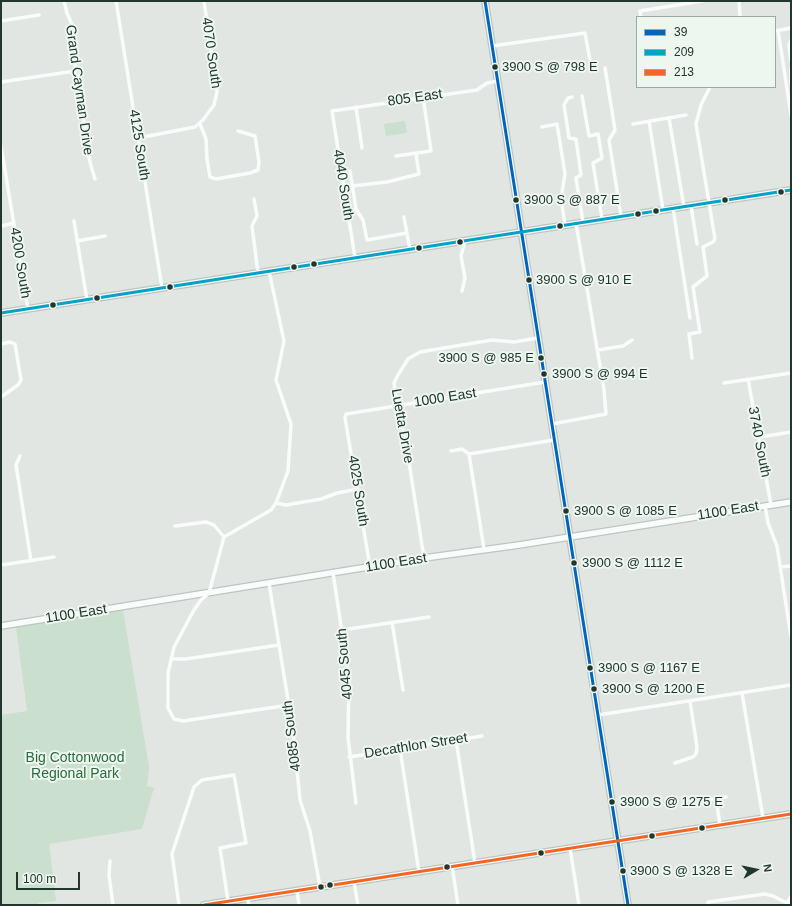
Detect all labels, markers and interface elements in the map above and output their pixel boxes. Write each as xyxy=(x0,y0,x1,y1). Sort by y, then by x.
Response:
street label: 4070 South xyxy=(198,16,224,90)
legend xyxy=(636,16,776,88)
street label: Grand Cayman Drive xyxy=(62,24,96,156)
text: 39 xyxy=(674,25,687,39)
text: 209 xyxy=(674,45,694,59)
place label: 3900 S @ 798 E xyxy=(502,59,598,75)
marker: 3900 S @ 798 E xyxy=(490,62,500,72)
text: 213 xyxy=(674,65,694,79)
street label: 805 East xyxy=(386,86,444,110)
street label: 4125 South xyxy=(125,108,153,182)
street label: 4040 South xyxy=(329,148,357,222)
unlabelled marker xyxy=(776,187,786,197)
place label: 3900 S @ 887 E xyxy=(524,192,620,208)
marker: 3900 S @ 887 E xyxy=(511,195,521,205)
unlabelled marker xyxy=(720,195,730,205)
unlabelled marker xyxy=(651,206,661,216)
unlabelled marker xyxy=(633,209,643,219)
unlabelled marker xyxy=(555,221,565,231)
street label: 4200 South xyxy=(6,226,34,300)
unlabelled marker xyxy=(455,237,465,247)
unlabelled marker xyxy=(414,243,424,253)
unlabelled marker xyxy=(309,259,319,269)
unlabelled marker xyxy=(289,262,299,272)
place label: 3900 S @ 910 E xyxy=(536,272,632,288)
marker: 3900 S @ 910 E xyxy=(524,275,534,285)
unlabelled marker xyxy=(165,282,175,292)
unlabelled marker xyxy=(92,293,102,303)
unlabelled marker xyxy=(48,300,58,310)
place label: 3900 S @ 985 E xyxy=(438,350,534,366)
marker: 3900 S @ 985 E xyxy=(536,353,546,363)
place label: 3900 S @ 994 E xyxy=(552,366,648,382)
marker: 3900 S @ 994 E xyxy=(539,369,549,379)
street label: 1000 East xyxy=(413,385,477,411)
street label: Luetta Drive xyxy=(387,387,417,465)
street label: 3740 South xyxy=(744,405,774,479)
street label: 4025 South xyxy=(344,454,372,528)
street label: 1100 East xyxy=(696,498,760,524)
place label: 3900 S @ 1085 E xyxy=(574,503,677,519)
marker: 3900 S @ 1085 E xyxy=(561,506,571,516)
street label: 1100 East xyxy=(364,550,428,576)
place label: 3900 S @ 1112 E xyxy=(582,555,683,571)
marker: 3900 S @ 1112 E xyxy=(569,558,579,568)
street label: 1100 East xyxy=(44,601,108,627)
street label: 4045 South xyxy=(334,628,356,700)
place label: 3900 S @ 1167 E xyxy=(598,660,700,676)
marker: 3900 S @ 1167 E xyxy=(585,663,595,673)
place label: 3900 S @ 1200 E xyxy=(602,681,705,697)
marker: 3900 S @ 1200 E xyxy=(589,684,599,694)
street label: 4085 South xyxy=(279,699,305,773)
street label: Decathlon Street xyxy=(363,730,469,762)
park label: Big Cottonwood Regional Park xyxy=(26,750,124,782)
place label: 3900 S @ 1275 E xyxy=(620,794,723,810)
marker: 3900 S @ 1275 E xyxy=(607,797,617,807)
unlabelled marker xyxy=(697,823,707,833)
unlabelled marker xyxy=(647,831,657,841)
unlabelled marker xyxy=(536,848,546,858)
north arrow xyxy=(736,850,776,890)
unlabelled marker xyxy=(442,862,452,872)
place label: 3900 S @ 1328 E xyxy=(630,863,733,879)
text: N xyxy=(761,863,774,873)
scale bar xyxy=(18,864,82,890)
marker: 3900 S @ 1328 E xyxy=(618,866,628,876)
text: 100 m xyxy=(23,872,56,886)
unlabelled marker xyxy=(325,880,335,890)
unlabelled marker xyxy=(316,882,326,892)

